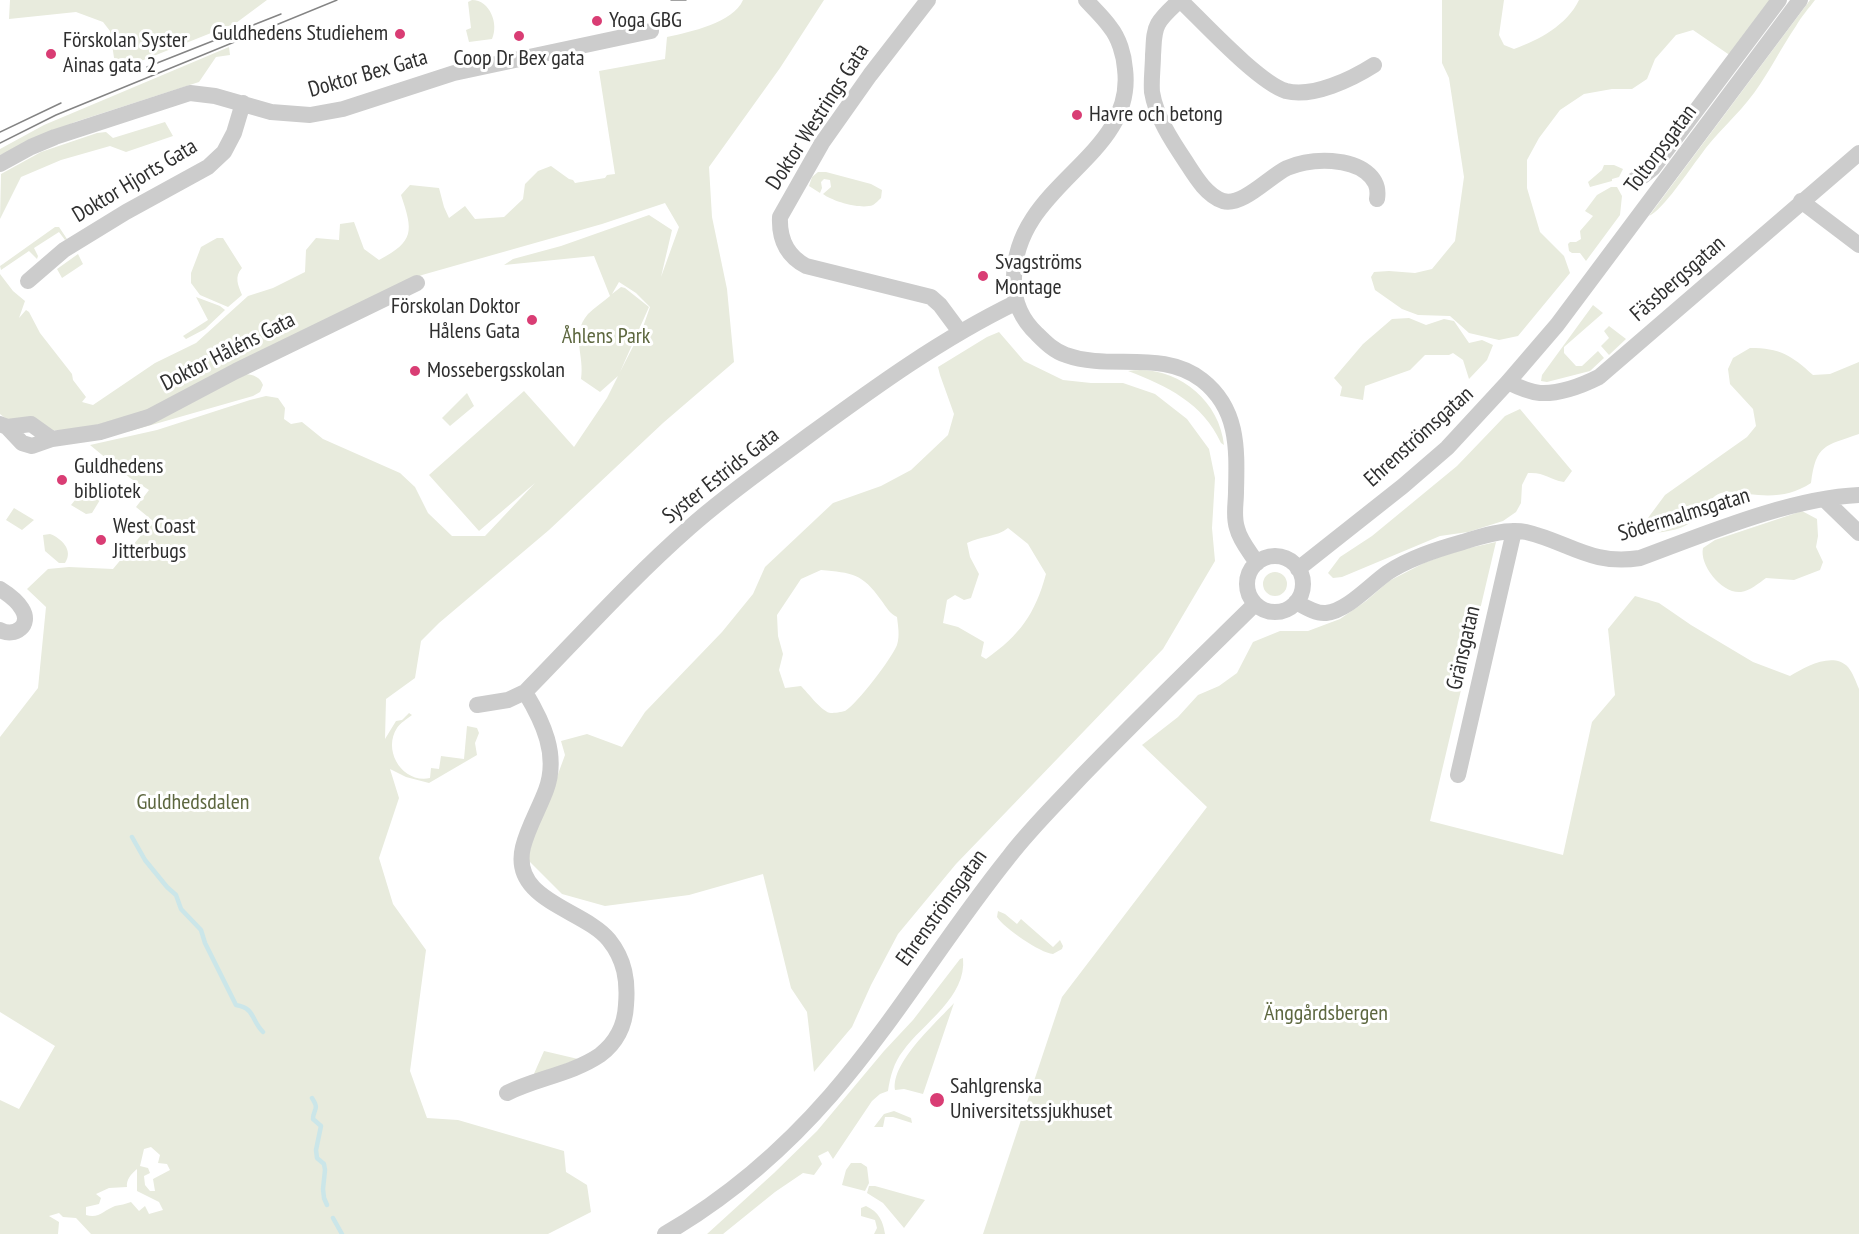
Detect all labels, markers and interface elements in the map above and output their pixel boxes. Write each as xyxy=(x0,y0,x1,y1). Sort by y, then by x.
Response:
place label: Yoga GBG xyxy=(609,8,682,34)
marker: Yoga GBG xyxy=(590,14,604,28)
place label: Guldhedens Studiehem xyxy=(212,21,388,47)
marker: Guldhedens Studiehem xyxy=(393,27,407,41)
place label: Förskolan Syster Ainas gata 2 xyxy=(63,28,187,80)
marker: Coop Dr Bex gata xyxy=(512,29,526,43)
street label: Doktor Westrings Gata xyxy=(761,39,875,195)
street label: Doktor Bex Gata xyxy=(305,44,431,104)
place label: Coop Dr Bex gata xyxy=(454,46,584,72)
marker: Förskolan Syster Ainas gata 2 xyxy=(44,47,58,61)
street label: Toltorpsgatan xyxy=(1619,100,1703,198)
place label: Havre och betong xyxy=(1089,102,1223,128)
marker: Havre och betong xyxy=(1070,108,1084,122)
street label: Doktor Hjorts Gata xyxy=(68,133,202,229)
street label: Fässbergsgatan xyxy=(1625,231,1731,327)
place label: Svagströms Montage xyxy=(995,250,1082,302)
marker: Svagströms Montage xyxy=(976,269,990,283)
place label: Förskolan Doktor Hålens Gata xyxy=(391,294,520,346)
street label: Doktor Håléns Gata xyxy=(157,307,299,397)
marker: Förskolan Doktor Hålens Gata xyxy=(525,313,539,327)
park label: Åhlens Park xyxy=(562,324,650,350)
place label: Mossebergsskolan xyxy=(427,358,565,384)
marker: Mossebergsskolan xyxy=(408,364,422,378)
street label: Ehrenströmsgatan xyxy=(1359,381,1479,493)
street label: Syster Estrids Gata xyxy=(657,422,785,530)
place label: Guldhedens bibliotek xyxy=(74,454,163,506)
marker: Guldhedens bibliotek xyxy=(55,473,69,487)
street label: Södermalmsgatan xyxy=(1615,482,1753,548)
place label: West Coast Jitterbugs xyxy=(113,514,195,566)
marker: West Coast Jitterbugs xyxy=(94,533,108,547)
street label: Gränsgatan xyxy=(1442,603,1486,693)
park label: Guldhedsdalen xyxy=(137,790,249,816)
street label: Ehrenströmsgatan xyxy=(891,845,993,971)
park label: Änggårdsbergen xyxy=(1264,1001,1388,1027)
place label: Sahlgrenska Universitetssjukhuset xyxy=(950,1074,1112,1126)
marker: Sahlgrenska Universitetssjukhuset xyxy=(928,1091,946,1109)

